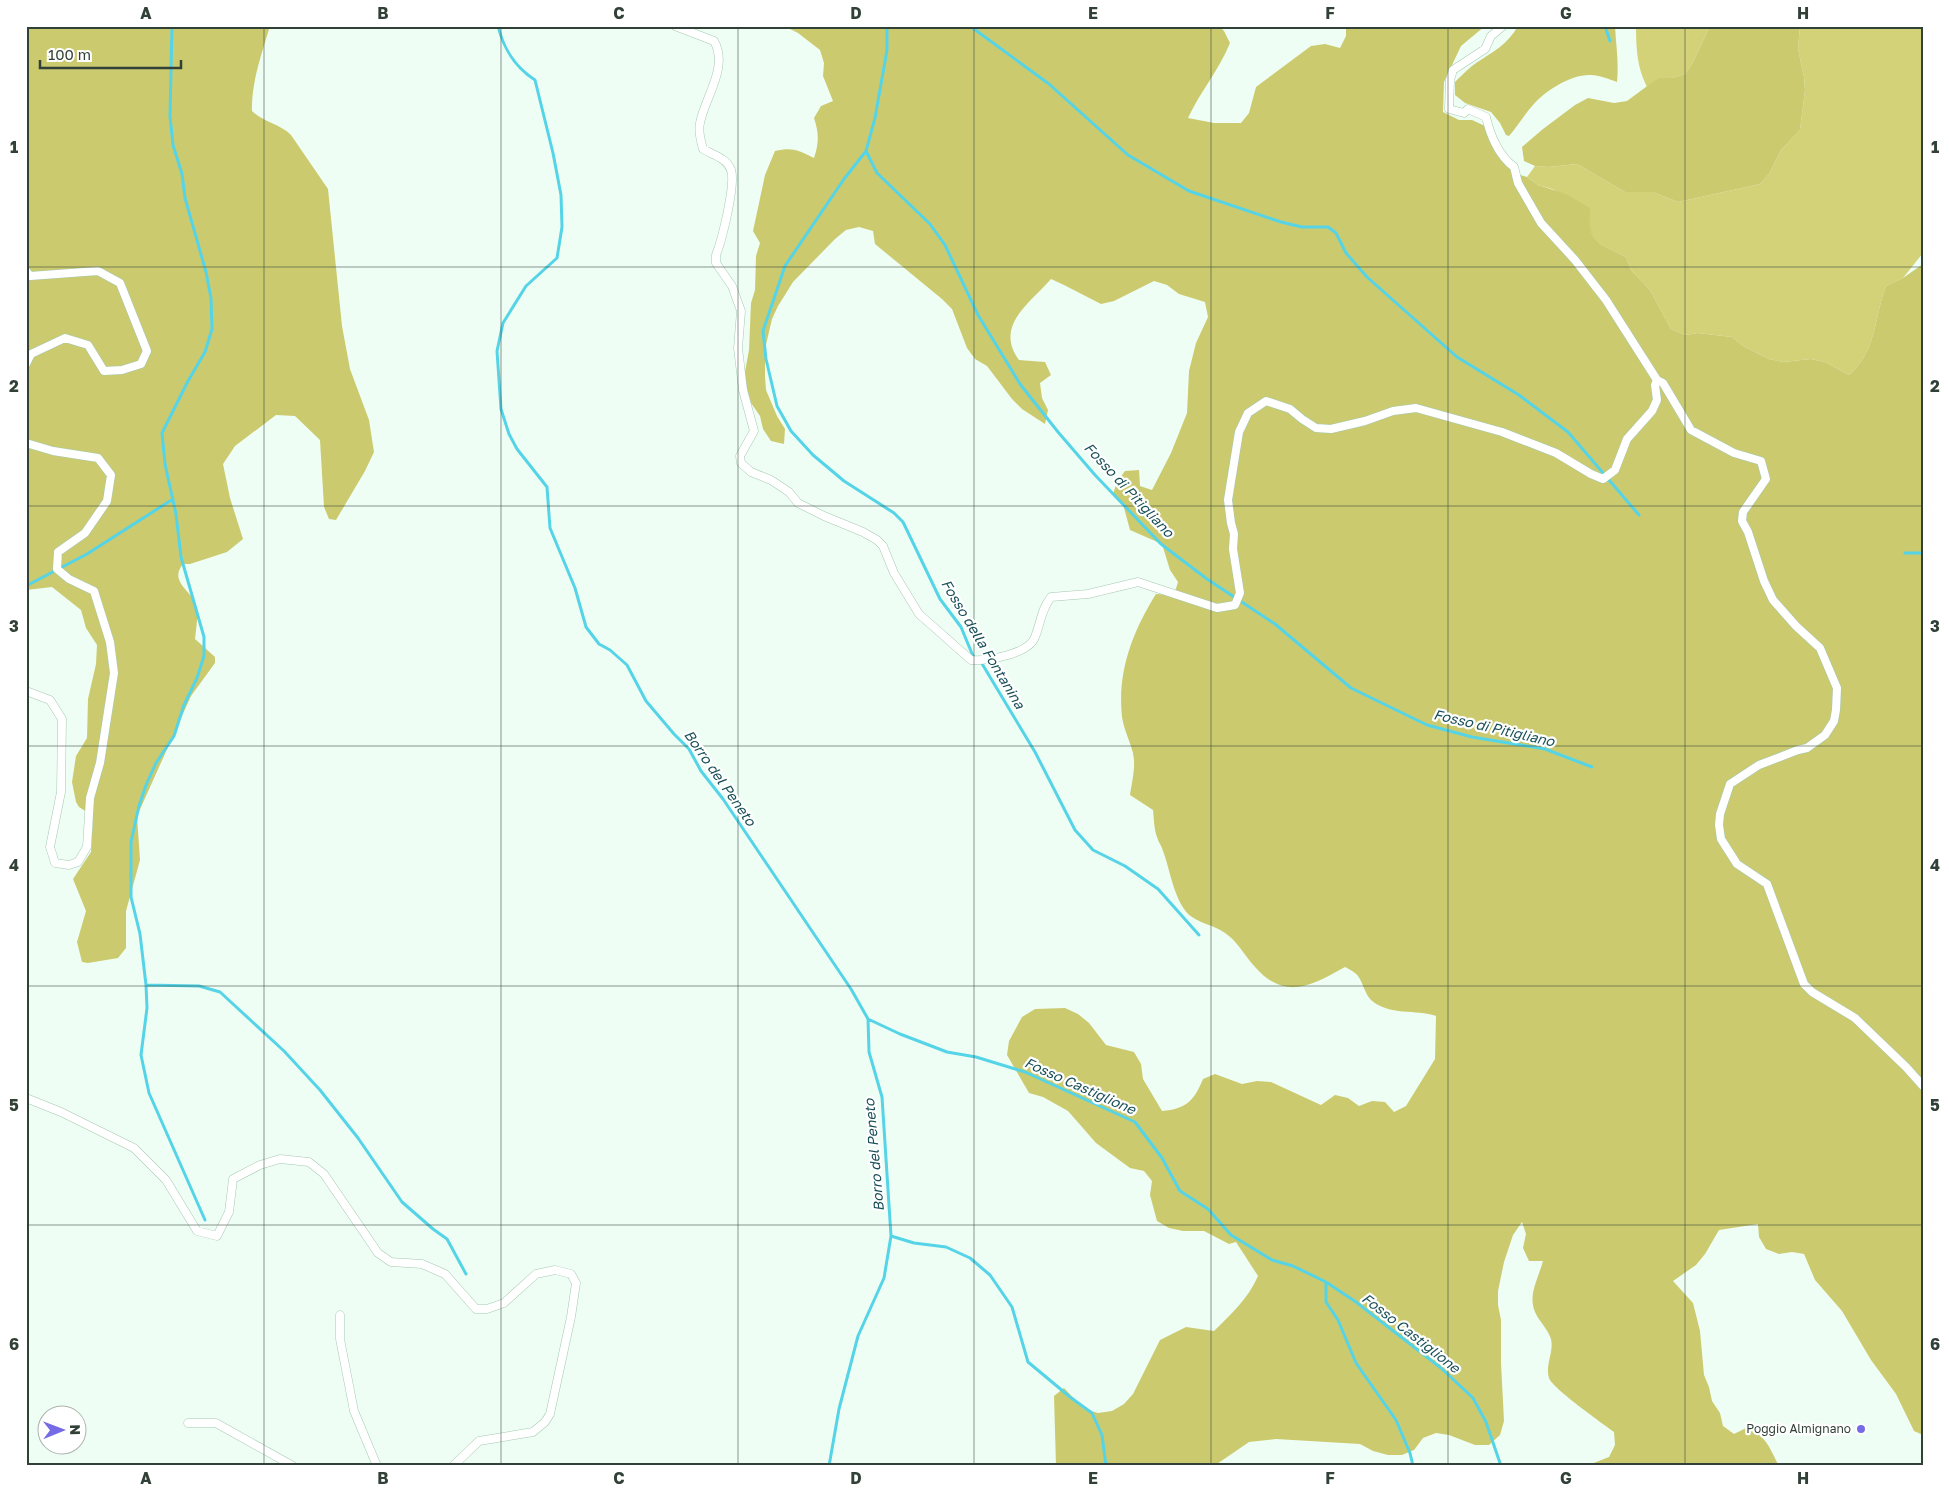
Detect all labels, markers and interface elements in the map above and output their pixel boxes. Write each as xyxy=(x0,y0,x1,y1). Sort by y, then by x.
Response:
text: A xyxy=(140,3,152,23)
text: B xyxy=(377,3,389,23)
text: C xyxy=(613,3,625,23)
text: D xyxy=(850,3,862,23)
text: E xyxy=(1088,3,1098,23)
text: F xyxy=(1325,3,1335,23)
text: G xyxy=(1560,3,1572,23)
text: H xyxy=(1797,3,1809,23)
scale bar xyxy=(40,38,181,70)
text: 100 m xyxy=(48,45,91,63)
text: 1 xyxy=(10,137,18,157)
text: 1 xyxy=(1931,137,1939,157)
text: 2 xyxy=(9,376,19,396)
text: 2 xyxy=(1930,376,1940,396)
water label: Fosso di Pitigliano xyxy=(1081,439,1179,542)
water label: Fosso della Fontanina xyxy=(938,576,1029,712)
text: 3 xyxy=(9,616,19,636)
text: 3 xyxy=(1930,616,1940,636)
water label: Fosso di Pitigliano xyxy=(1432,705,1558,750)
water label: Borro del Peneto xyxy=(681,727,761,830)
text: 4 xyxy=(9,855,19,875)
text: 4 xyxy=(1930,855,1940,875)
water label: Fosso Castiglione xyxy=(1022,1053,1139,1118)
text: 5 xyxy=(9,1095,19,1115)
text: 5 xyxy=(1930,1095,1940,1115)
water label: Borro del Peneto xyxy=(860,1096,887,1212)
water label: Fosso Castiglione xyxy=(1359,1289,1464,1377)
text: 6 xyxy=(9,1334,19,1354)
text: 6 xyxy=(1930,1334,1940,1354)
north arrow xyxy=(38,1404,88,1454)
place label: Poggio Almignano xyxy=(1746,1421,1851,1436)
marker: Poggio Almignano xyxy=(1855,1423,1867,1435)
text: N xyxy=(67,1424,84,1435)
text: A xyxy=(140,1468,152,1488)
text: B xyxy=(377,1468,389,1488)
text: C xyxy=(613,1468,625,1488)
text: D xyxy=(850,1468,862,1488)
text: E xyxy=(1088,1468,1098,1488)
text: F xyxy=(1325,1468,1335,1488)
text: G xyxy=(1560,1468,1572,1488)
text: H xyxy=(1797,1468,1809,1488)

